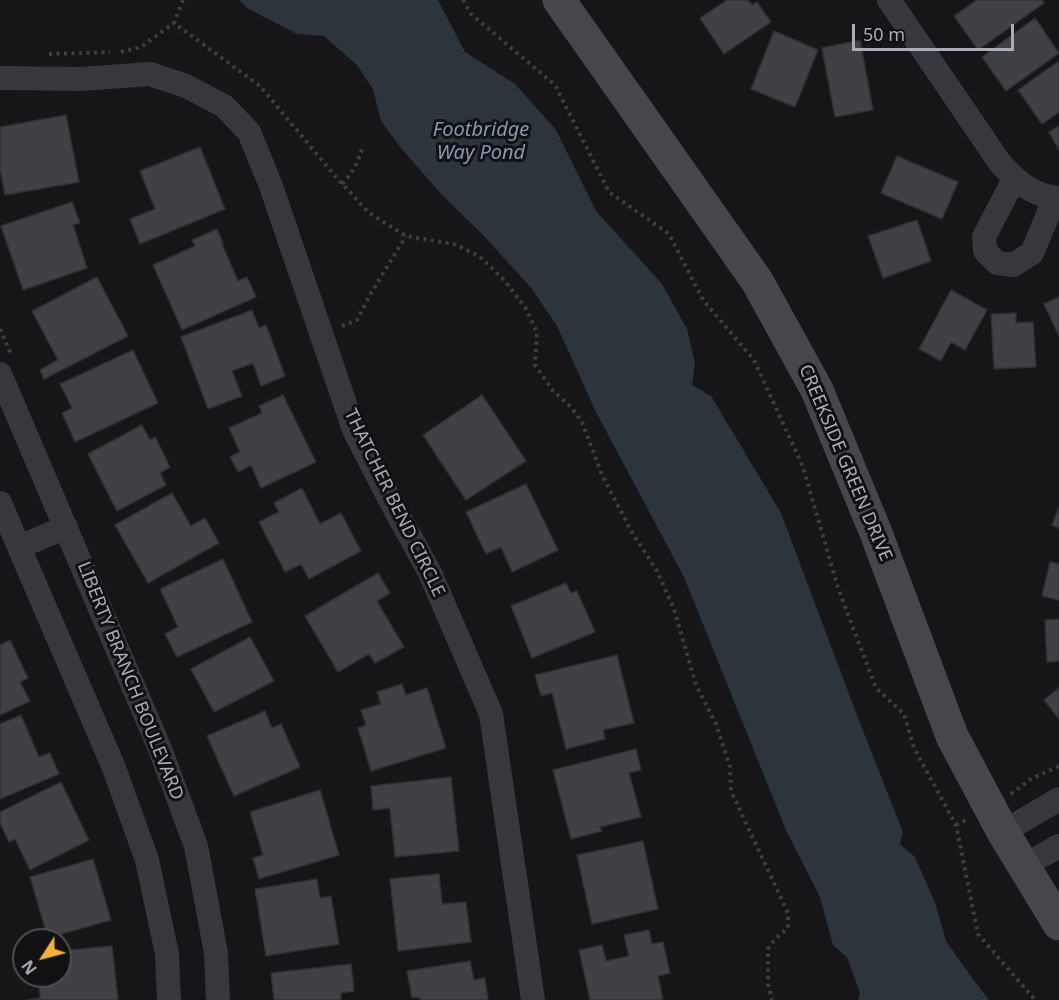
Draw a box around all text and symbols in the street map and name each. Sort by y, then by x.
scale bar [855,12,1017,50]
text: 50 m [863,22,905,46]
water label: Footbridge Way Pond [433,118,529,165]
street label: CREEKSIDE GREEN DRIVE [794,361,896,565]
street label: THATCHER BEND CIRCLE [339,405,449,601]
street label: LIBERTY BRANCH BOULEVARD [72,559,188,803]
north arrow [12,928,72,988]
text: N [16,956,42,979]

